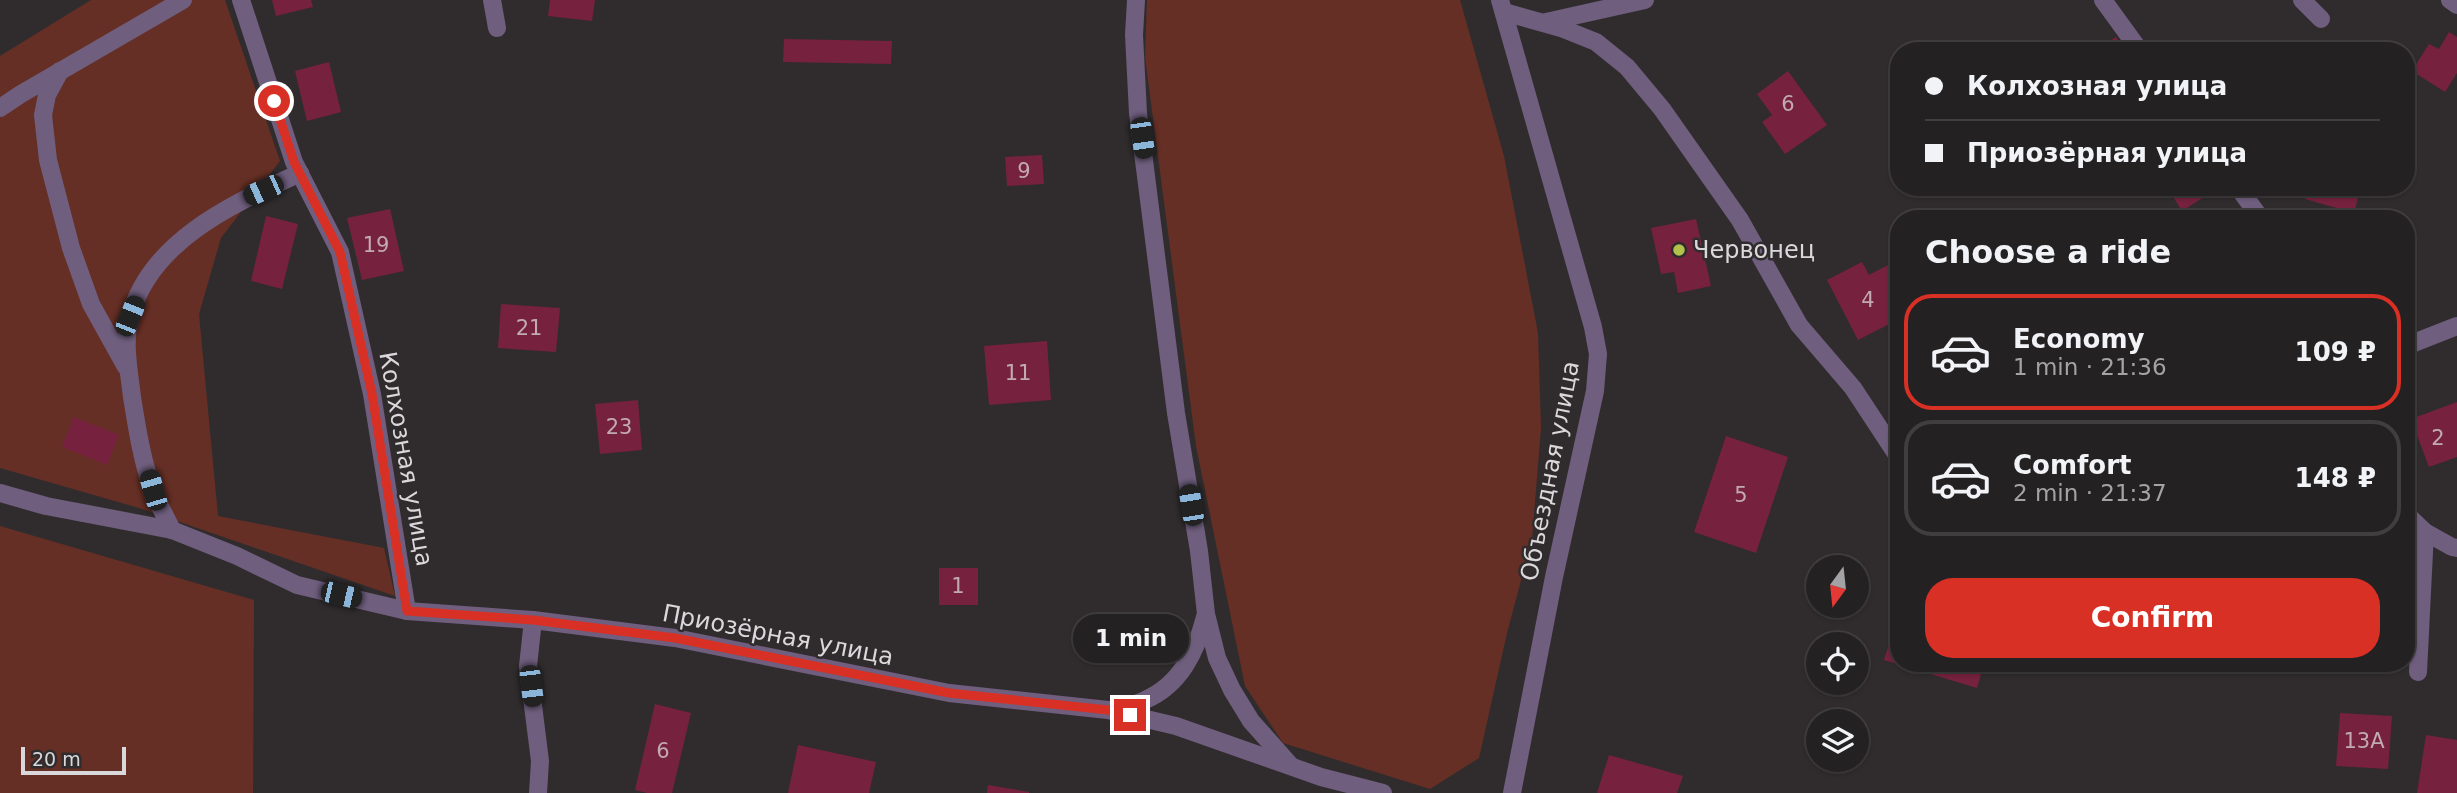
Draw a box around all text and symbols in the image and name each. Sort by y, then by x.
text: Колхозная улица [1967,71,2227,101]
route start [258,85,290,117]
house number: 6 [1781,92,1795,116]
car [1129,116,1156,160]
text: Приозёрная улица [1967,138,2247,168]
house number: 9 [1017,159,1031,183]
car [240,172,287,208]
house number: 19 [363,233,389,257]
text: Choose a ride [1925,233,2171,271]
place label: Червонец [1693,236,1815,264]
marker: Червонец [1671,242,1687,258]
house number: 4 [1861,288,1875,312]
car [113,293,148,339]
house number: 21 [516,316,542,340]
icon: car [1929,321,1992,384]
text: Economy [2013,324,2144,354]
text: 109 ₽ [2295,337,2376,367]
street label: Колхозная улица [373,350,439,568]
text: 1 min · 21:36 [2013,354,2167,380]
street label: Объездная улица [1515,359,1585,583]
house number: 11 [1005,361,1031,385]
house number: 23 [606,415,632,439]
house number: 2 [2431,426,2445,450]
icon: car [1929,447,1992,510]
text: Comfort [2013,450,2131,480]
text: 148 ₽ [2295,463,2376,493]
car [138,467,169,513]
text: 2 min · 21:37 [2013,480,2167,506]
car [1178,483,1205,527]
house number: 5 [1734,483,1748,507]
north arrow [1806,555,1869,618]
map controls [1806,555,1869,772]
house number: 1 [951,574,965,598]
button: Confirm [1925,578,2380,658]
car [319,580,364,610]
street label: Приозёрная улица [660,599,896,671]
callout: 1 min [1072,614,1188,662]
text: 1 min [1095,625,1167,651]
button: locate [1806,632,1869,695]
car [519,664,544,708]
route end [1114,699,1146,731]
button: layers [1806,709,1869,772]
house number: 13А [2343,729,2385,753]
house number: 6 [656,739,670,763]
scale bar [21,744,126,776]
text: 20 m [32,748,81,770]

